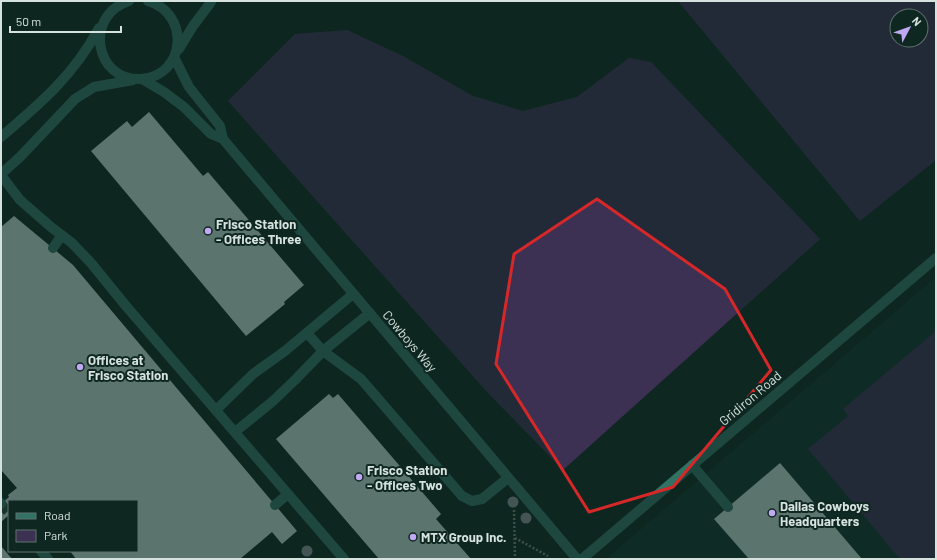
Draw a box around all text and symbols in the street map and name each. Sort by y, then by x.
scale bar [10,8,121,34]
north arrow [889,8,929,48]
text: 50 m [16,14,41,28]
text: N [910,14,924,28]
place label: Frisco Station - Offices Three [216,216,301,247]
marker: Frisco Station - Offices Three [203,226,213,236]
street label: Cowboys Way [380,307,440,375]
place label: Offices at Frisco Station [88,352,168,383]
marker: Offices at Frisco Station [75,362,85,372]
street label: Gridiron Road [716,367,784,429]
place label: Frisco Station - Offices Two [367,462,447,493]
marker: Frisco Station - Offices Two [354,472,364,482]
place label: Dallas Cowboys Headquarters [780,498,869,529]
legend [8,500,138,552]
text: Road [44,508,71,522]
marker: Dallas Cowboys Headquarters [767,508,777,518]
text: Park [44,528,68,542]
place label: MTX Group Inc. [421,529,506,545]
marker: MTX Group Inc. [408,532,418,542]

